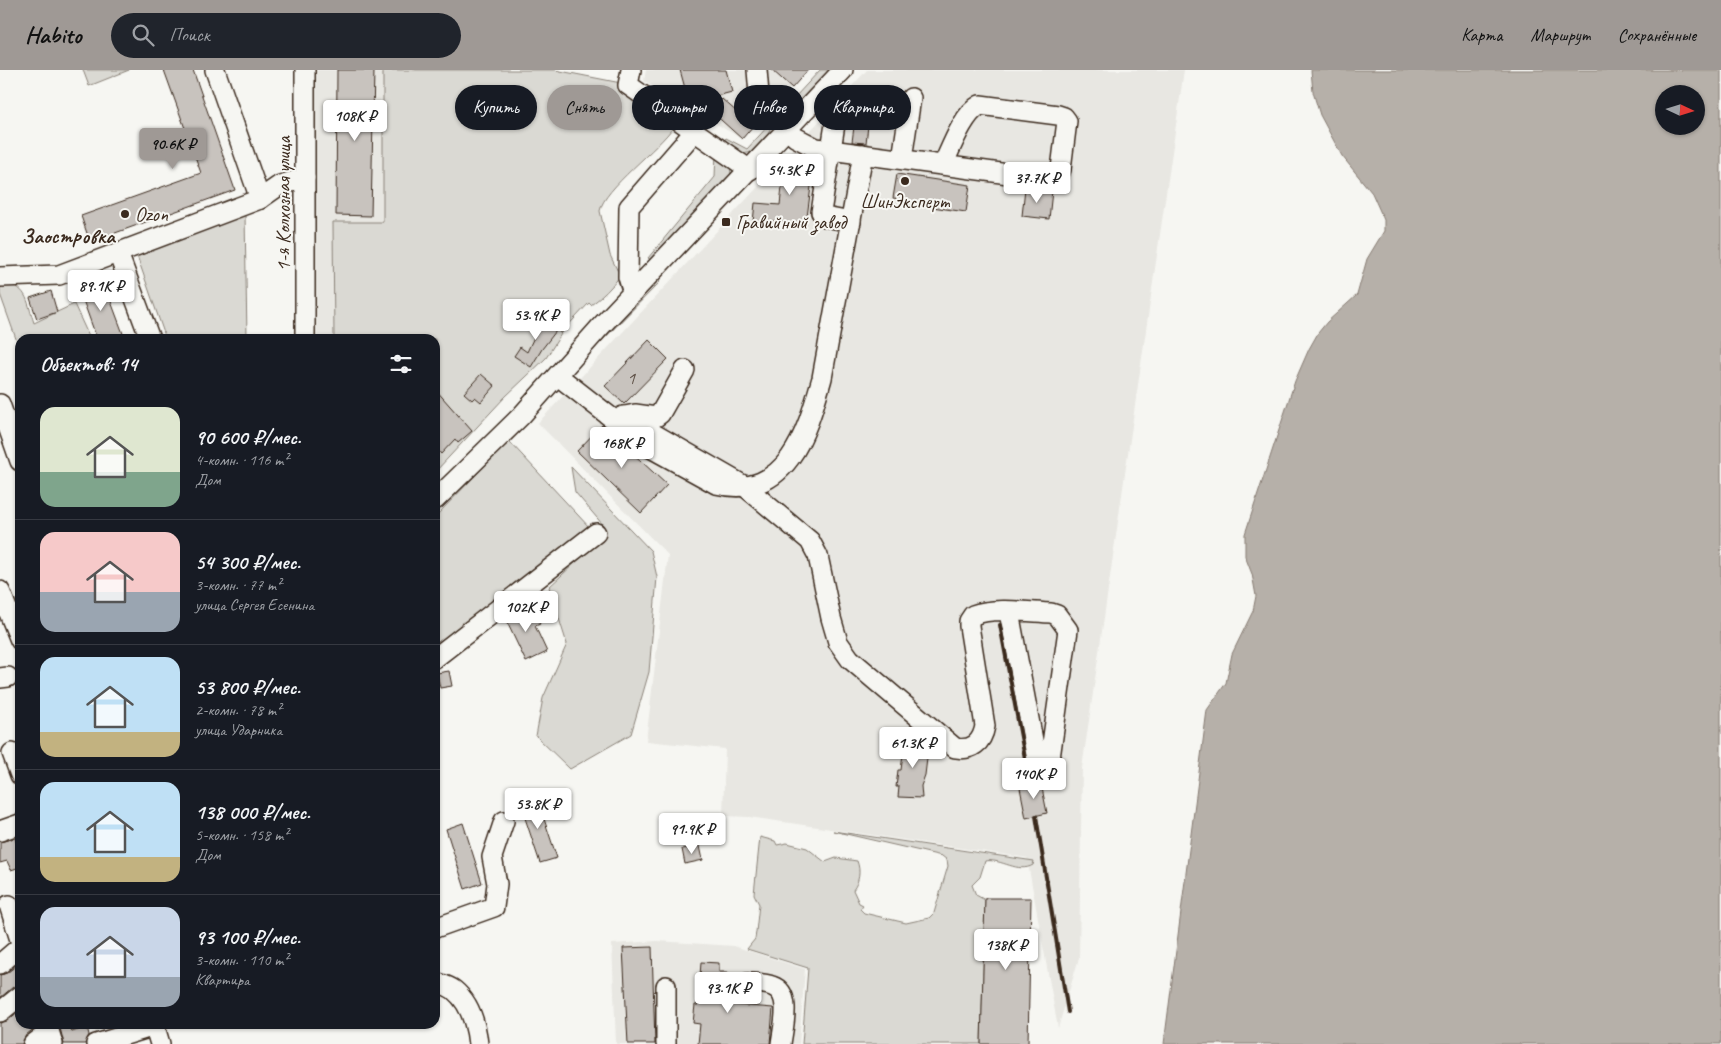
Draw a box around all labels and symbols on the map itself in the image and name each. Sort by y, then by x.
north arrow [1655,85,1705,135]
pin: 108K ₽ [314,100,396,142]
pin: 90.6K ₽ [127,128,219,170]
street label: 1-я Колхозная улица [271,134,296,272]
pin: 54.3K ₽ [744,154,836,196]
pin: 37.7K ₽ [991,162,1083,204]
marker: ШинЭксперт [899,175,911,187]
place label: ШинЭксперт [860,189,950,214]
place label: Ozon [135,202,169,227]
marker: Ozon [119,208,131,220]
place label: Гравийный завод [736,210,848,236]
marker: Гравийный завод [720,216,732,228]
district label: Заостровка [21,223,116,249]
pin: 89.1K ₽ [55,270,147,312]
pin: 53.9K ₽ [490,298,582,341]
house number: 1 [627,367,636,389]
pin: 168K ₽ [581,426,663,469]
pin: 102K ₽ [485,590,567,633]
pin: 61.3K ₽ [867,726,959,769]
pin: 140K ₽ [993,758,1075,800]
pin: 53.8K ₽ [492,788,584,830]
pin: 91.9K ₽ [646,812,738,855]
pin: 138K ₽ [965,928,1047,971]
pin: 93.1K ₽ [682,972,774,1014]

